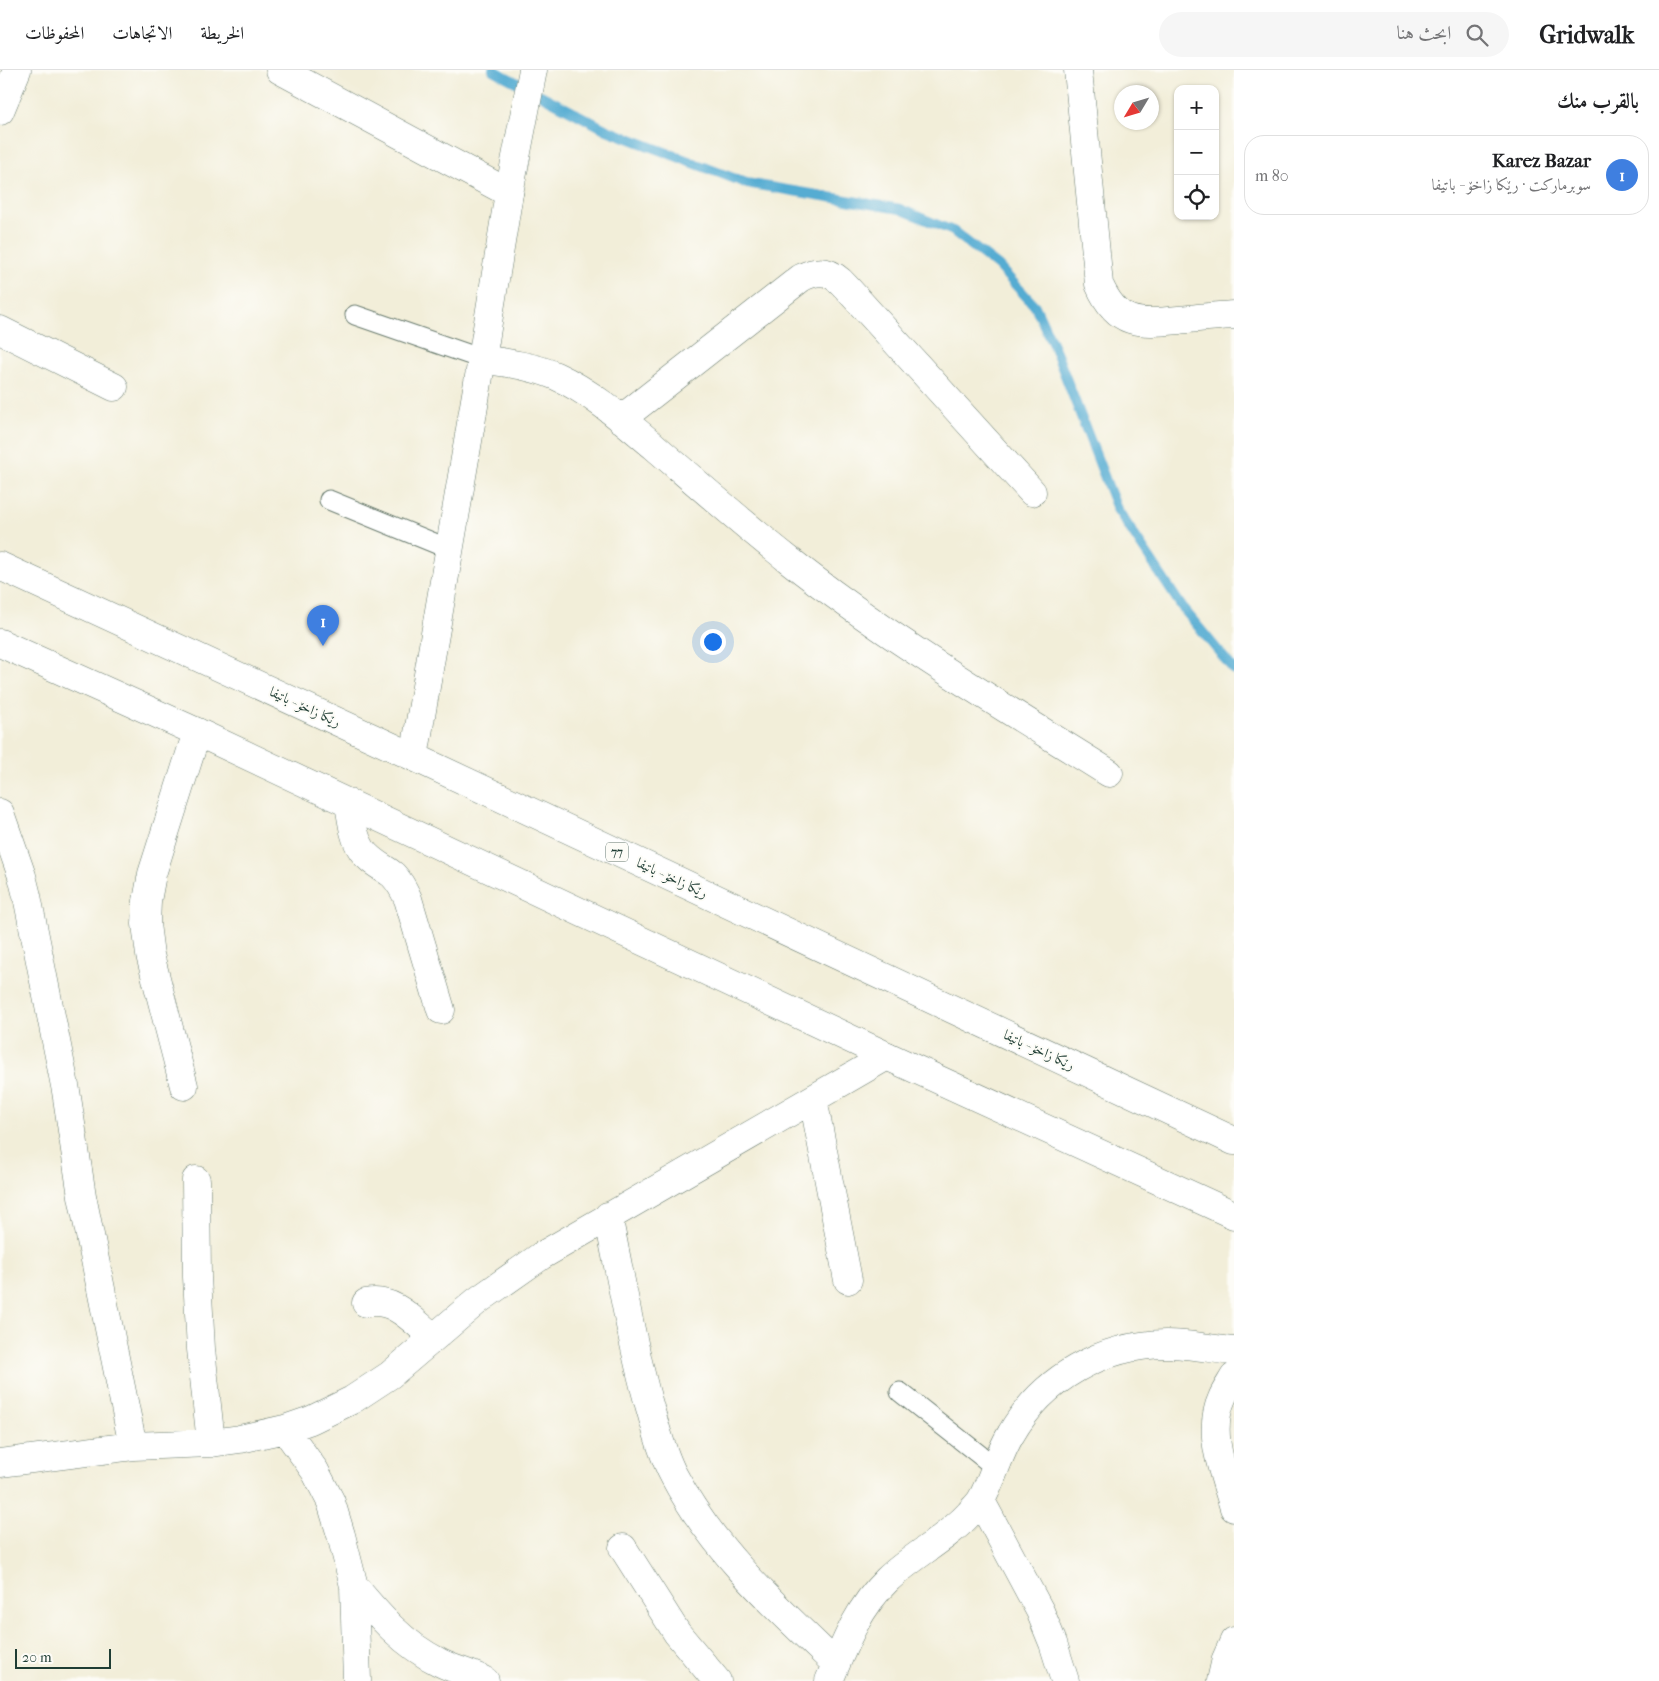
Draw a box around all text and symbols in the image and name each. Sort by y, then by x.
search box [1159,12,1509,57]
icon: search [1463,21,1491,49]
text: Gridwalk [1539,21,1634,49]
text: ابحث هنا [1397,22,1451,44]
text: المحفوظات [25,23,84,44]
text: الاتجاهات [112,23,172,44]
text: الخريطة [200,23,244,44]
north arrow [1114,85,1159,130]
map controls [1174,85,1219,220]
button: + [1174,85,1219,130]
text: بالقرب منك [1557,89,1639,113]
button: − [1174,130,1219,175]
text: Karez Bazar [1492,150,1591,172]
text: 80 m [1255,166,1289,185]
text: 1 [1619,166,1625,185]
button: locate [1174,175,1219,220]
text: سوبرماركت · رێکا زاخۆ - باتیفا [1431,175,1591,194]
pin: 1 [307,605,339,646]
your location [700,629,726,655]
street label: رێکا زاخۆ - باتیفا [267,683,343,731]
road number: 77 [606,842,628,862]
street label: رێکا زاخۆ - باتیفا [634,854,710,902]
street label: رێکا زاخۆ - باتیفا [1001,1026,1077,1074]
scale bar [15,1646,111,1669]
text: 20 m [22,1649,52,1666]

